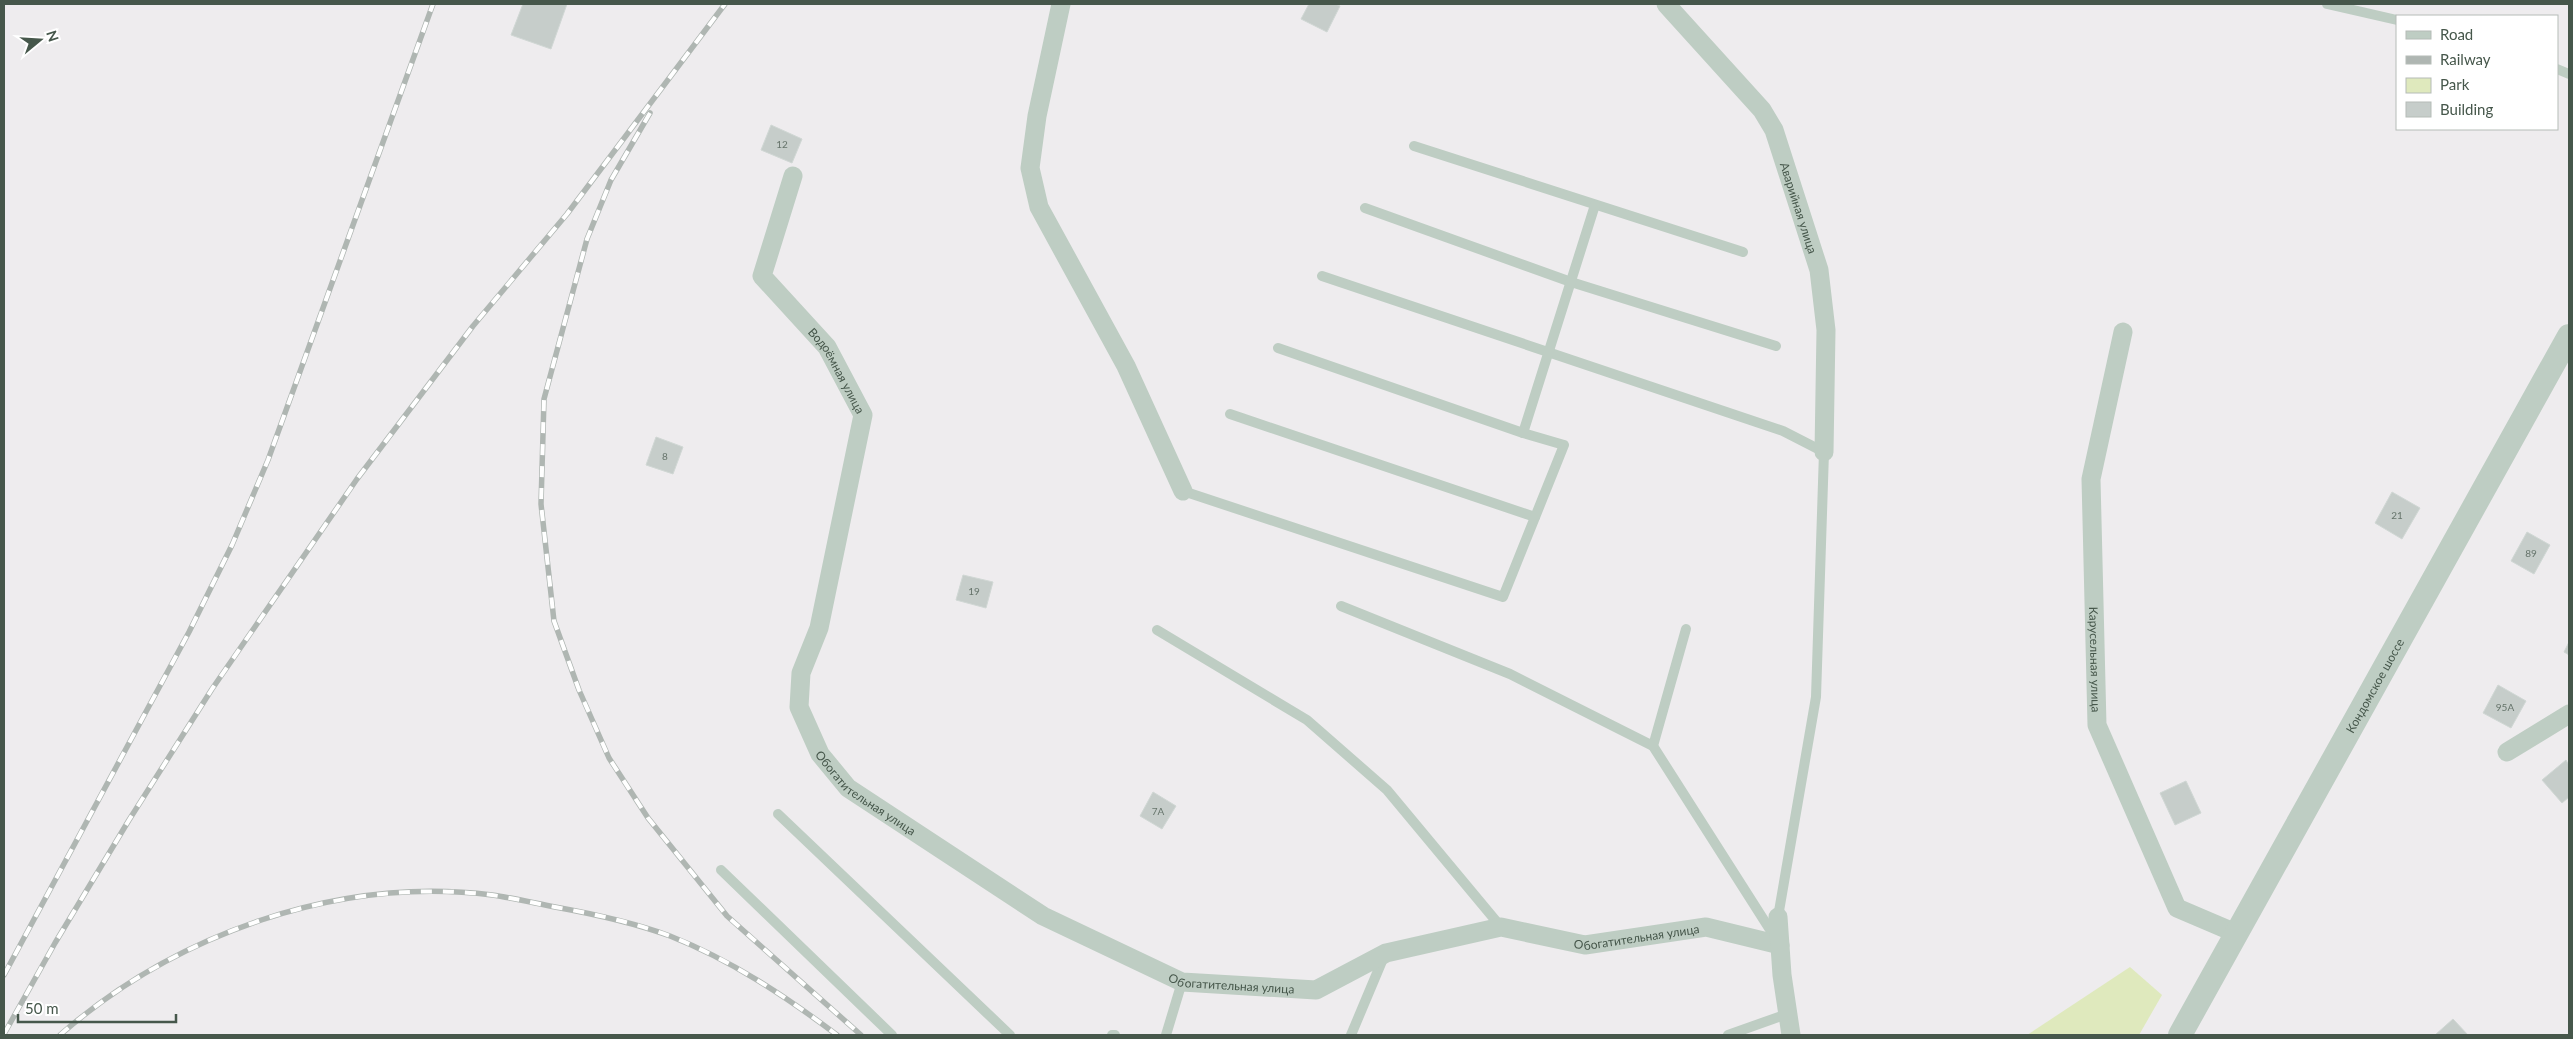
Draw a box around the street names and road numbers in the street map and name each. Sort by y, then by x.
street label: Аварийная улица [1777,160,1821,255]
street label: Водоёмная улица [805,324,868,416]
street label: Карусельная улица [2087,606,2104,713]
street label: Кондомское шоссе [2342,636,2407,735]
street label: Обогатительная улица [812,747,919,838]
street label: Обогатительная улица [1573,921,1700,953]
street label: Обогатительная улица [1166,969,1295,996]

